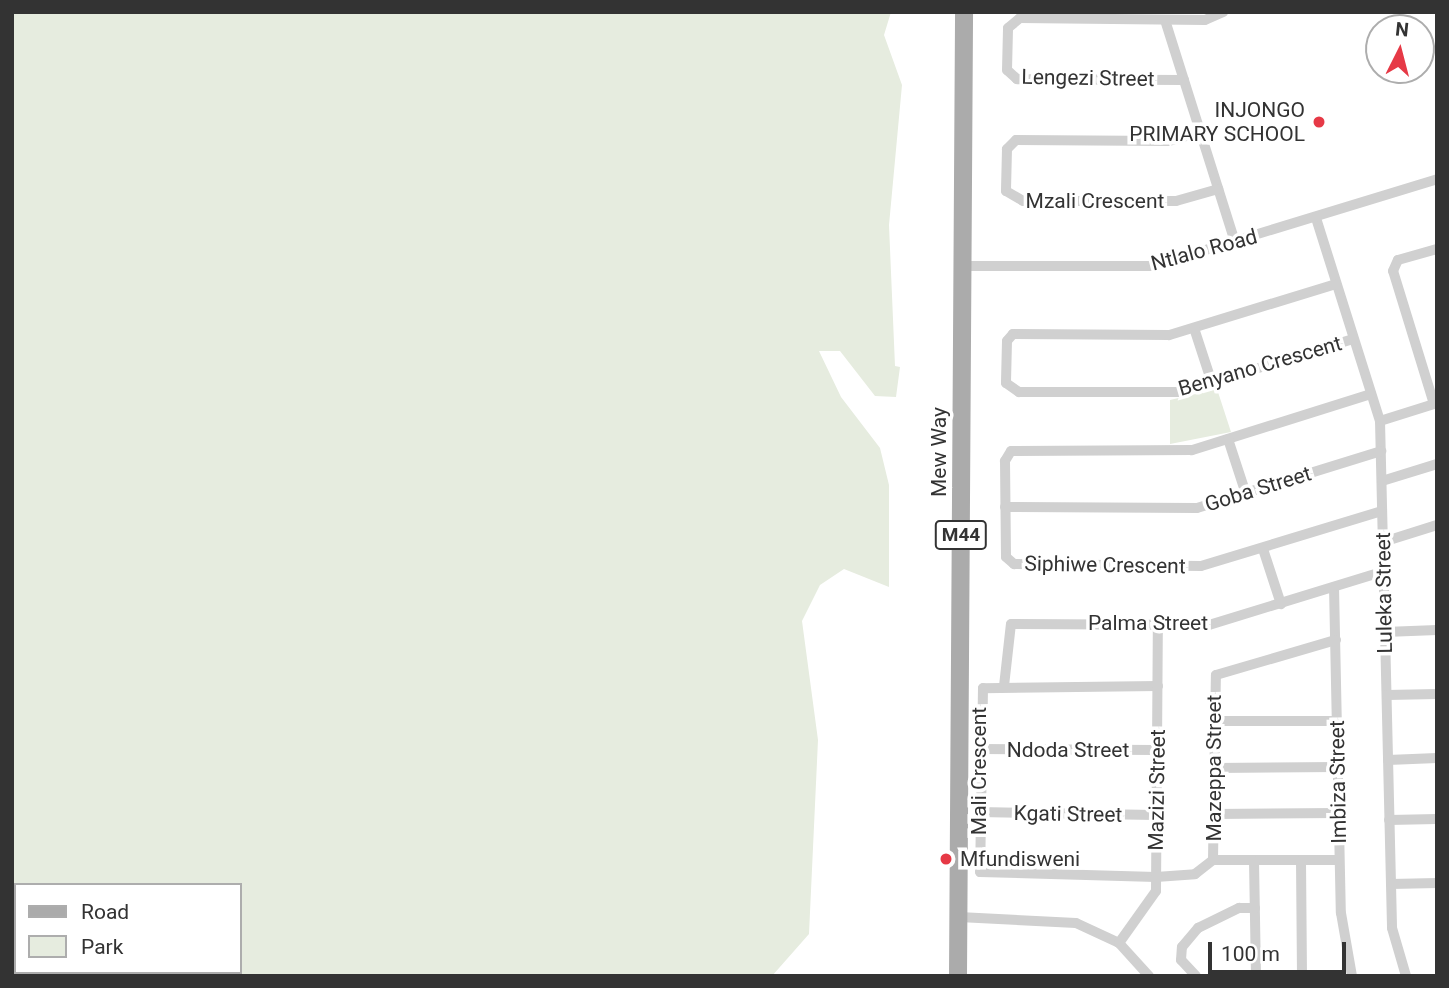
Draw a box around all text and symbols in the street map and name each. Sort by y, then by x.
north arrow [1365,14,1435,84]
text: N [1394,17,1410,42]
street label: Lengezi Street [1021,64,1155,92]
place label: INJONGO PRIMARY SCHOOL [1129,97,1305,147]
marker: INJONGO PRIMARY SCHOOL [1311,114,1327,130]
street label: Mzali Crescent [1026,188,1164,214]
street label: Ntlalo Road [1148,224,1260,276]
street label: Benyano Crescent [1175,331,1345,401]
street label: Mew Way [926,407,952,497]
street label: Goba Street [1202,461,1314,517]
road number: M44 [935,520,987,550]
street label: Luleka Street [1370,532,1398,654]
street label: Siphiwe Crescent [1024,551,1186,579]
street label: Palma Street [1088,610,1208,636]
street label: Mazeppa Street [1201,695,1227,841]
street label: Mali Crescent [966,707,992,835]
street label: Imbiza Street [1324,720,1352,844]
street label: Mazizi Street [1143,729,1171,851]
street label: Ndoda Street [1007,737,1129,763]
street label: Kgati Street [1013,800,1123,828]
place label: Mfundisweni [960,846,1080,872]
marker: Mfundisweni [938,851,954,867]
legend [14,883,242,974]
text: Road [81,900,129,924]
scale bar [1211,928,1349,972]
text: Park [81,935,123,959]
text: 100 m [1221,942,1280,966]

